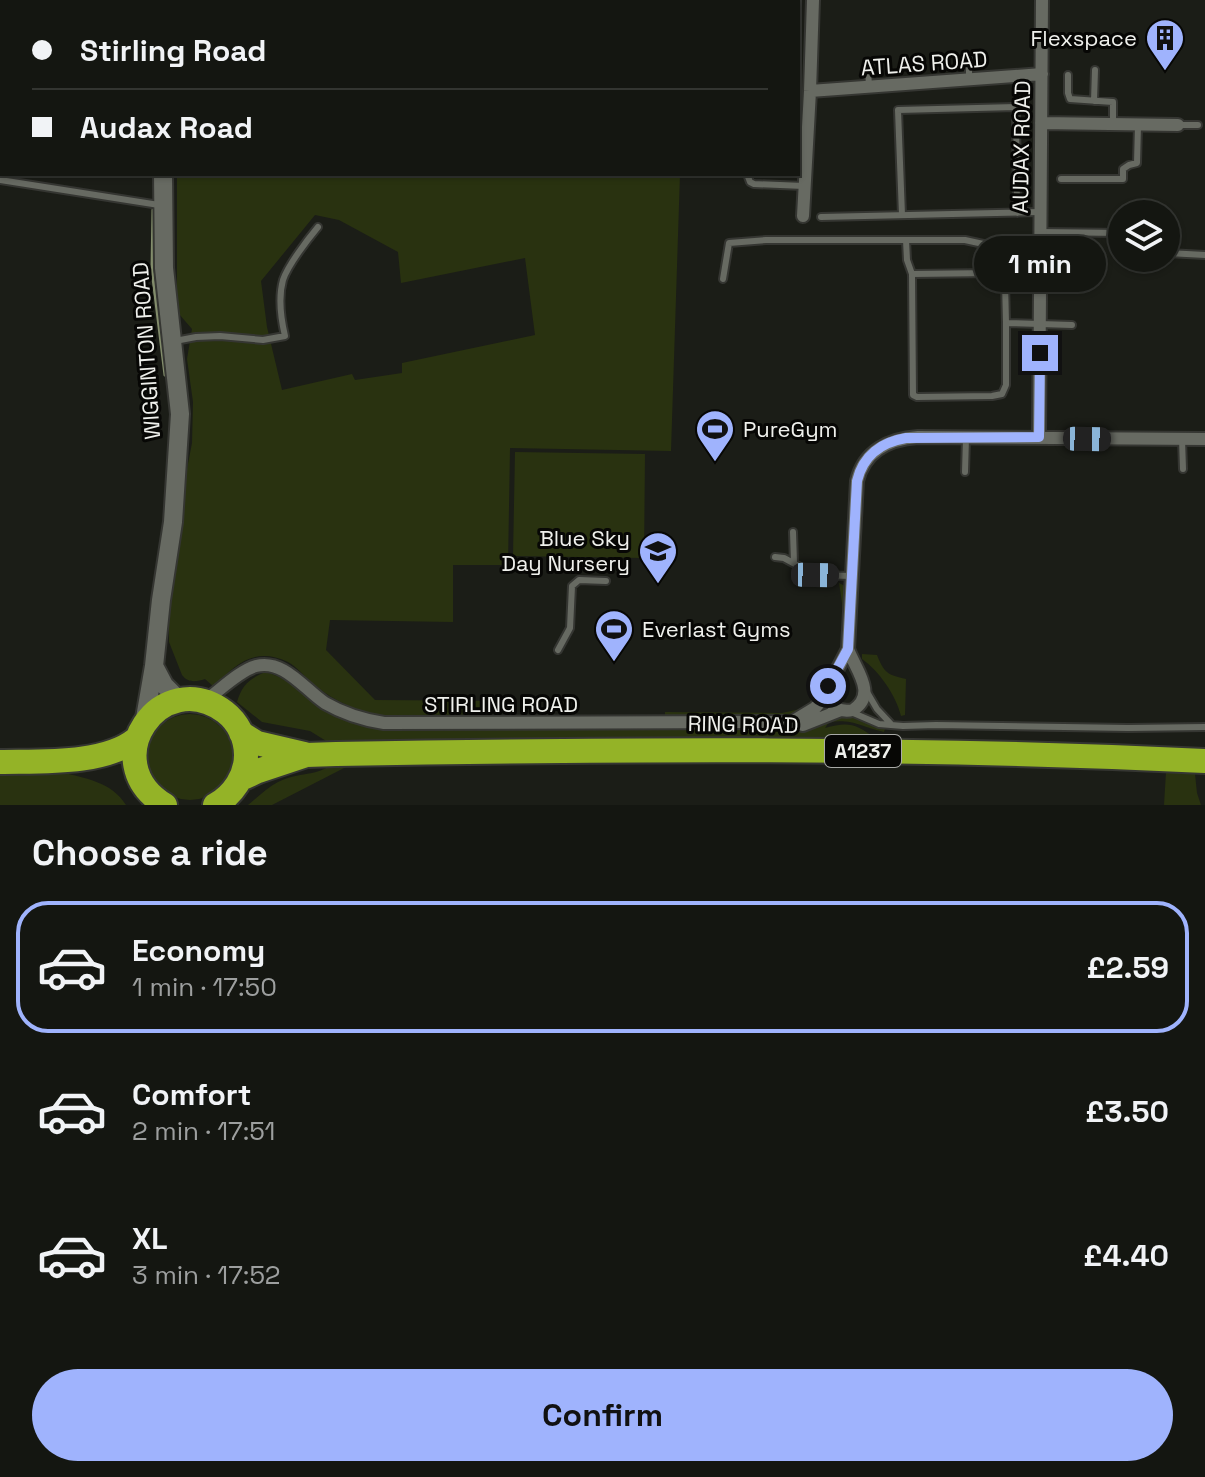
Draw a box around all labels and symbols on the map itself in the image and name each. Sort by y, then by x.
building icon: Flexspace [1144,17,1186,72]
place label: Flexspace [1030,24,1137,52]
street label: ATLAS ROAD [860,45,988,81]
street label: AUDAX ROAD [1006,80,1036,214]
callout: 1 min [974,237,1106,293]
street label: WIGGINTON ROAD [126,261,166,441]
route end [1022,335,1058,371]
sports icon: PureGym [694,408,736,463]
place label: PureGym [743,415,838,443]
car [1063,427,1111,451]
place label: Blue Sky Day Nursery [501,524,630,577]
school or university icon: Blue Sky Day Nursery [637,530,679,585]
car [791,563,839,587]
sports icon: Everlast Gyms [593,608,635,663]
place label: Everlast Gyms [642,615,791,643]
route start [810,668,846,704]
street label: STIRLING ROAD [424,690,578,718]
street label: RING ROAD [687,709,799,739]
road number: A1237 [825,735,901,767]

